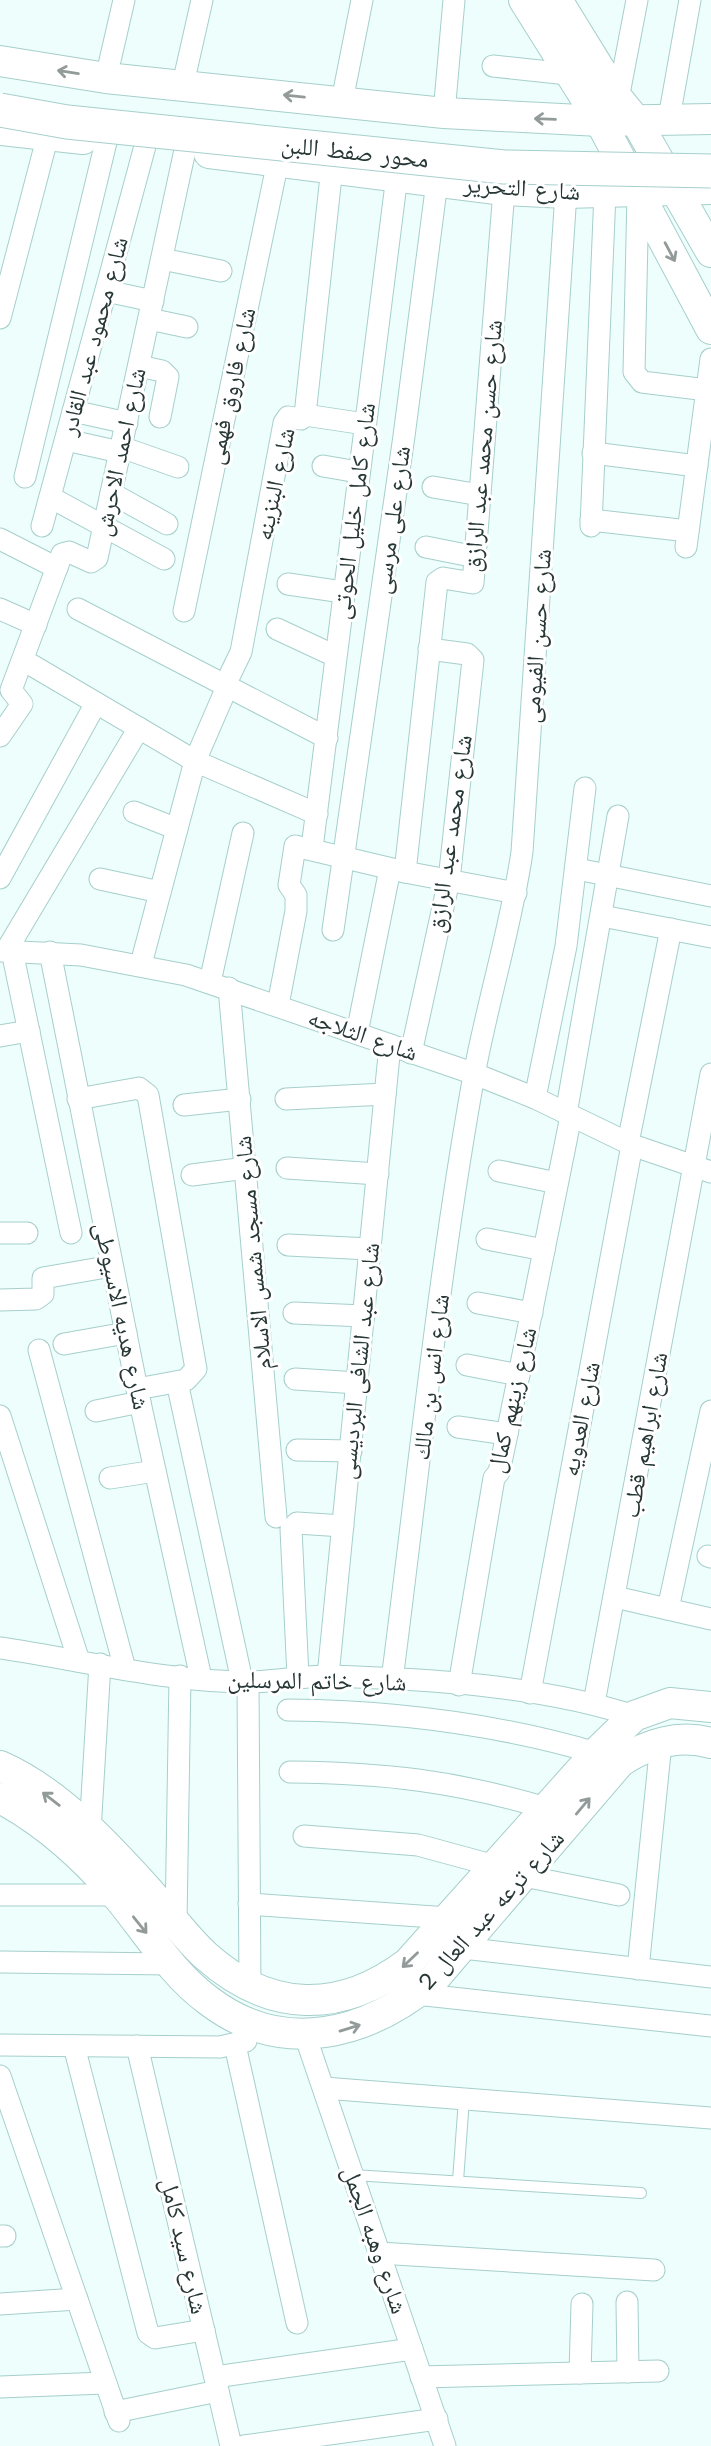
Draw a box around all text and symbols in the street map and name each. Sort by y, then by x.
one-way arrow [57,65,80,78]
one-way arrow [283,89,306,102]
one-way arrow [534,112,557,125]
street label: محور صفط اللبن [280,130,430,174]
street label: شارع التحرير [462,170,581,207]
street label: شارع محمود عبد القادر [54,234,135,439]
one-way arrow [663,242,677,262]
street label: شارع فاروق فهمى [201,305,262,467]
street label: شارع حسن محمد عبد الرازق [458,319,509,573]
street label: شارع احمد الاحرش [88,365,153,539]
street label: شارع كامل خليل الحوتى [327,401,382,621]
street label: شارع البنزينه [249,425,302,543]
street label: شارع على مرسى [368,444,417,596]
street label: شارع حسن الفيومى [517,548,558,724]
street label: شارع محمد عبد الرازق [422,733,479,935]
street label: شارع الثلاجه [304,1003,421,1068]
street label: شارع مسجد شمس الاسلام [229,1135,279,1371]
street label: شارع هديه الاسيوطى [87,1220,156,1412]
street label: شارع عبد الشافى البرديسى [333,1241,386,1481]
street label: شارع انس بن مالك [407,1292,456,1462]
street label: شارع زينهم كمال [482,1324,544,1476]
street label: شارع ابراهيم قطب [617,1350,675,1521]
street label: شارع العدويه [556,1359,607,1479]
street label: شارع خاتم المرسلين [227,1665,407,1699]
one-way arrow [43,1791,61,1806]
one-way arrow [575,1797,591,1815]
street label: شارع ترعه عبد العال 2 [412,1825,571,1996]
one-way arrow [132,1916,148,1934]
one-way arrow [401,1951,418,1968]
one-way arrow [339,2020,361,2033]
street label: شارع وهبه الجمل [336,2163,413,2318]
street label: شارع سيد كامل [154,2175,213,2317]

